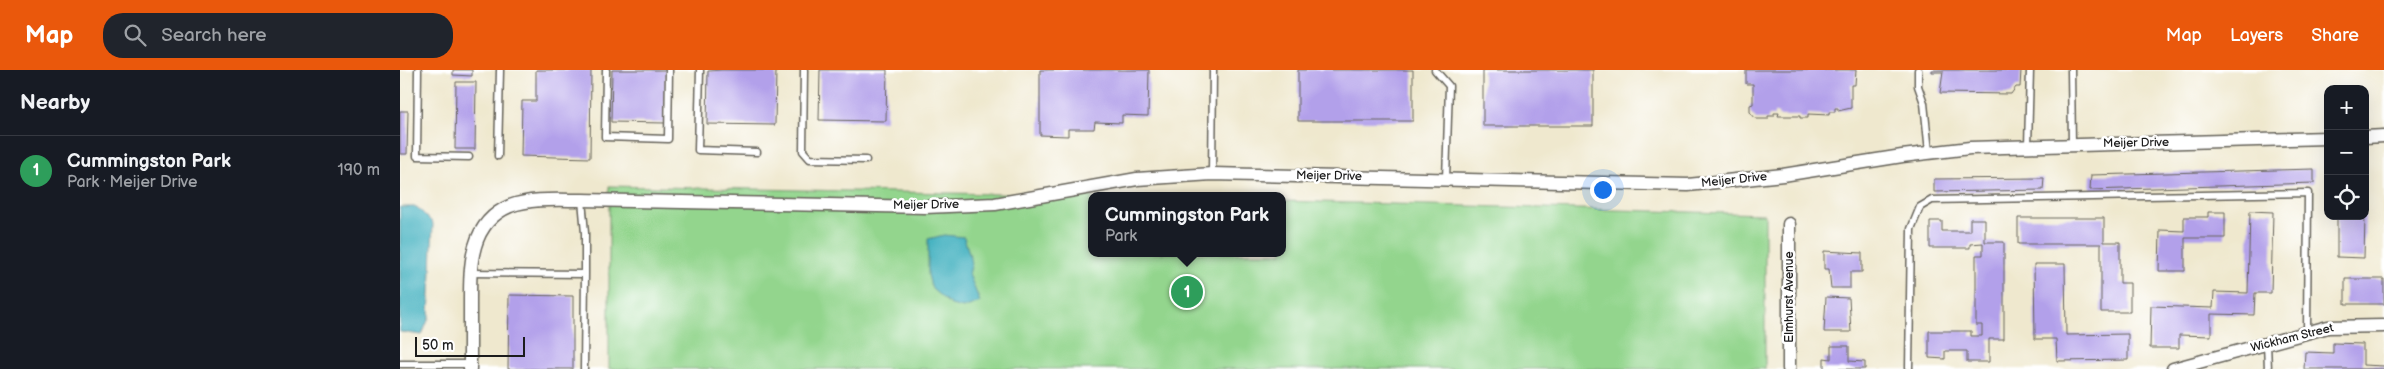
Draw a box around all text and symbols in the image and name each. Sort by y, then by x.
search box [103,13,453,58]
text: Map [25,21,73,50]
icon: search [121,21,149,49]
text: Search here [161,24,267,47]
text: Map [2166,25,2202,46]
text: Layers [2230,25,2283,46]
text: Share [2311,25,2359,46]
map controls [2324,85,2369,220]
button: + [2324,85,2369,130]
text: Nearby [20,90,90,115]
button: − [2324,130,2369,175]
street label: Meijer Drive [2103,135,2169,151]
text: Cummingston Park [67,150,231,173]
text: 1 [33,161,39,180]
text: 190 m [338,161,380,180]
street label: Meijer Drive [1296,168,1362,184]
street label: Meijer Drive [1700,169,1768,191]
text: Park · Meijer Drive [67,173,198,192]
button: locate [2324,175,2369,220]
your location [1590,177,1616,203]
popup [1088,192,1286,257]
street label: Meijer Drive [893,197,959,213]
text: Cummingston Park [1105,204,1269,227]
text: Park [1105,227,1137,246]
street label: Elmhurst Avenue [1782,251,1797,343]
pin: 1 [1171,273,1203,311]
street label: Wickham Street [2249,320,2335,356]
scale bar [415,334,525,357]
text: 50 m [422,337,454,354]

